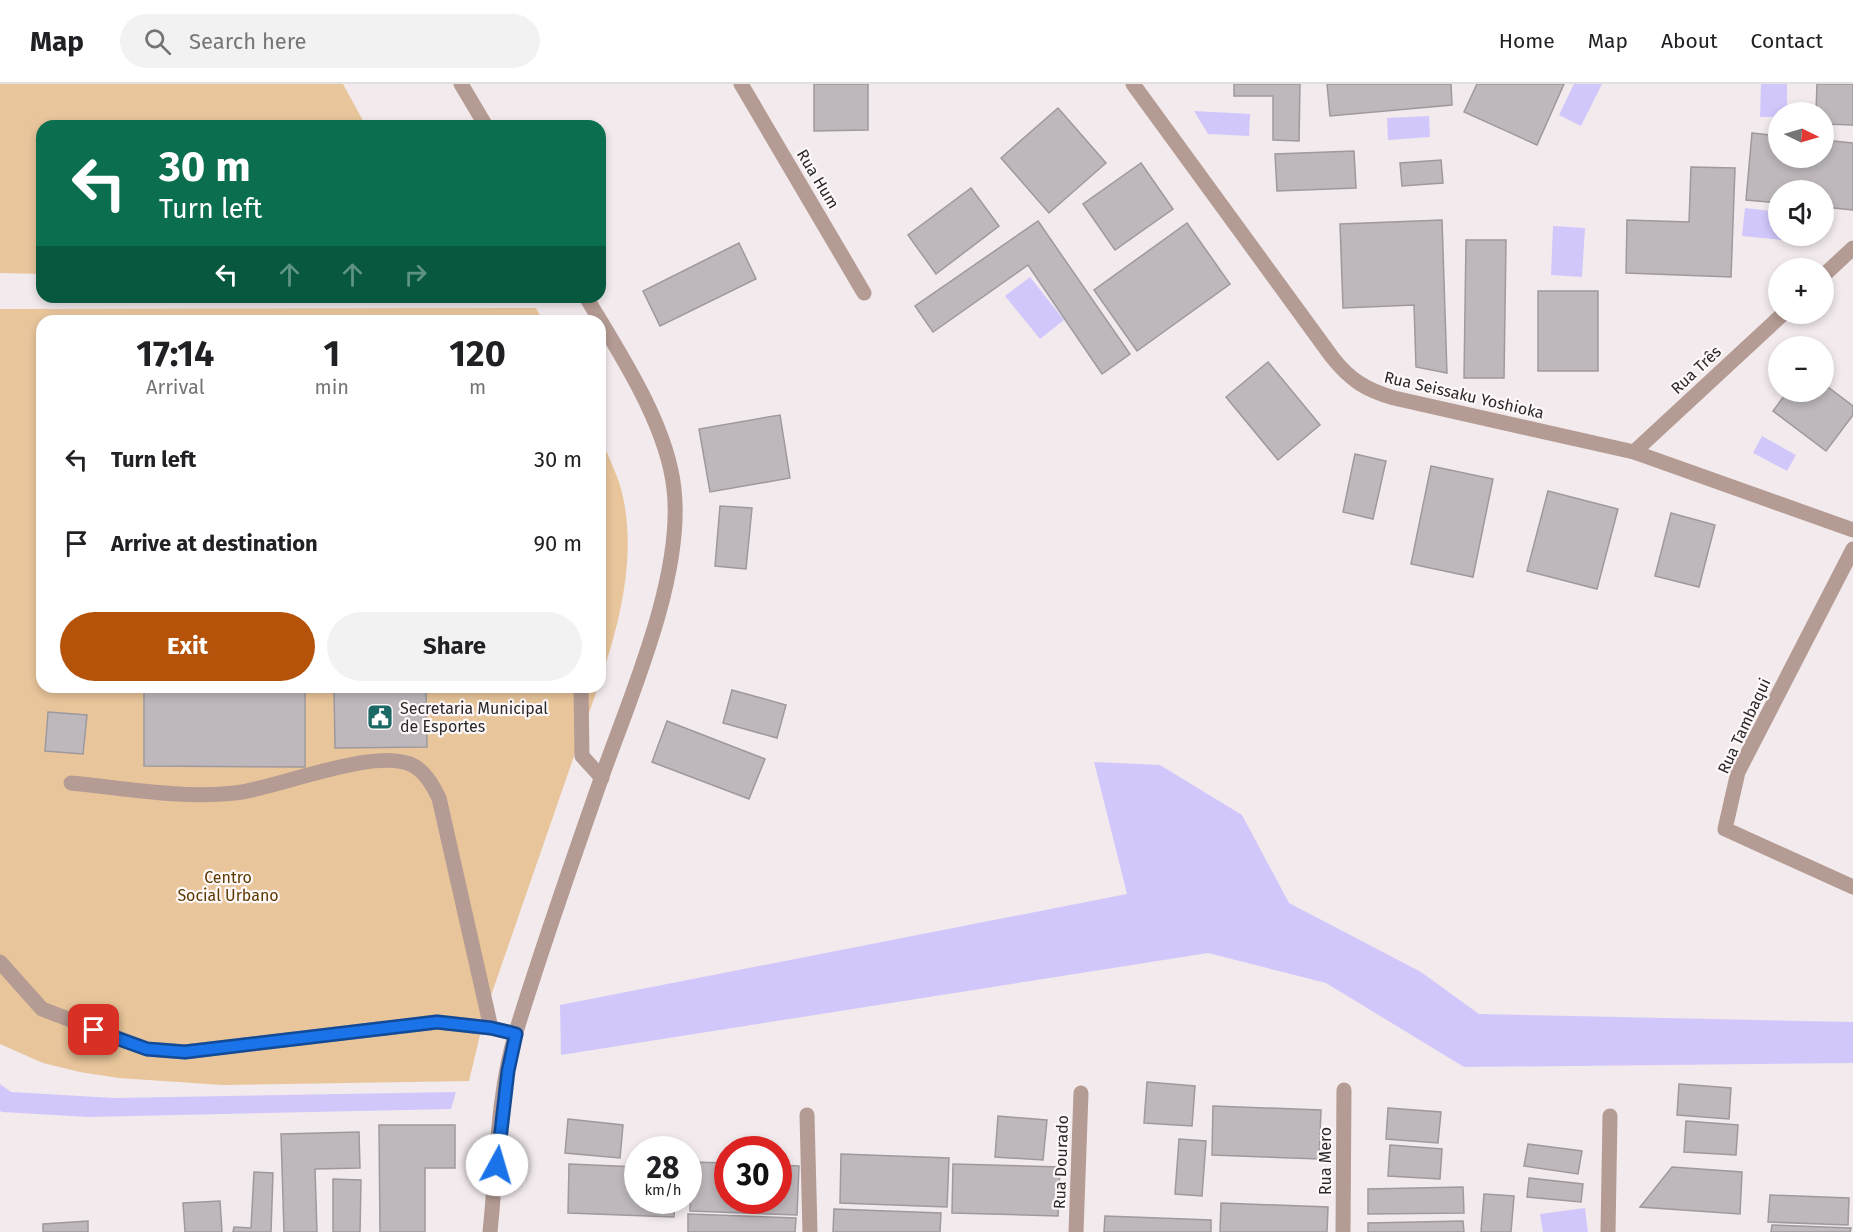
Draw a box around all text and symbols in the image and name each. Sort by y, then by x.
search box [120,14,540,68]
text: Map [30,25,84,58]
icon: search [141,25,174,58]
text: Search here [189,28,307,55]
text: Home [1499,28,1555,54]
text: Map [1588,28,1628,54]
text: About [1661,28,1718,54]
text: Contact [1751,28,1823,54]
north arrow [1768,102,1834,168]
map controls [1768,102,1834,402]
text: 30 m [159,142,251,192]
icon: left [60,144,138,222]
street label: Rua Hum [793,146,843,212]
button: sound [1768,180,1834,246]
text: Turn left [159,193,262,225]
icon: left [210,258,243,291]
icon: ahead [273,258,306,291]
icon: ahead [336,258,369,291]
icon: right [399,258,432,291]
button: + [1768,258,1834,324]
text: 17:14 [136,332,214,376]
text: 1 [323,332,340,376]
text: 120 [449,332,506,376]
button: − [1768,336,1834,402]
street label: Rua Três [1667,342,1725,398]
street label: Rua Seissaku Yoshioka [1382,367,1546,423]
text: Arrival [146,375,205,399]
text: min [315,375,349,399]
text: m [469,375,486,399]
icon: left [60,443,93,476]
text: Turn left [111,446,196,473]
text: 30 m [534,446,582,473]
icon: arrive [60,527,93,560]
text: Arrive at destination [111,530,318,557]
text: 90 m [533,530,582,557]
button: Exit [60,612,315,681]
button: Share [327,612,582,681]
street label: Rua Tambaqui [1714,675,1774,777]
place label: Secretaria Municipal de Esportes [400,699,548,736]
public building icon: Secretaria Municipal de Esportes [365,702,395,732]
park label: Centro Social Urbano [177,868,279,905]
pin [68,1004,119,1055]
icon: arrive [77,1013,110,1046]
street label: Rua Dourado [1050,1115,1072,1209]
street label: Rua Mero [1316,1127,1335,1195]
position arrow [465,1133,529,1197]
speed limit sign: 30 [714,1136,792,1214]
text: 28 [647,1150,679,1186]
text: km/h [644,1181,682,1199]

